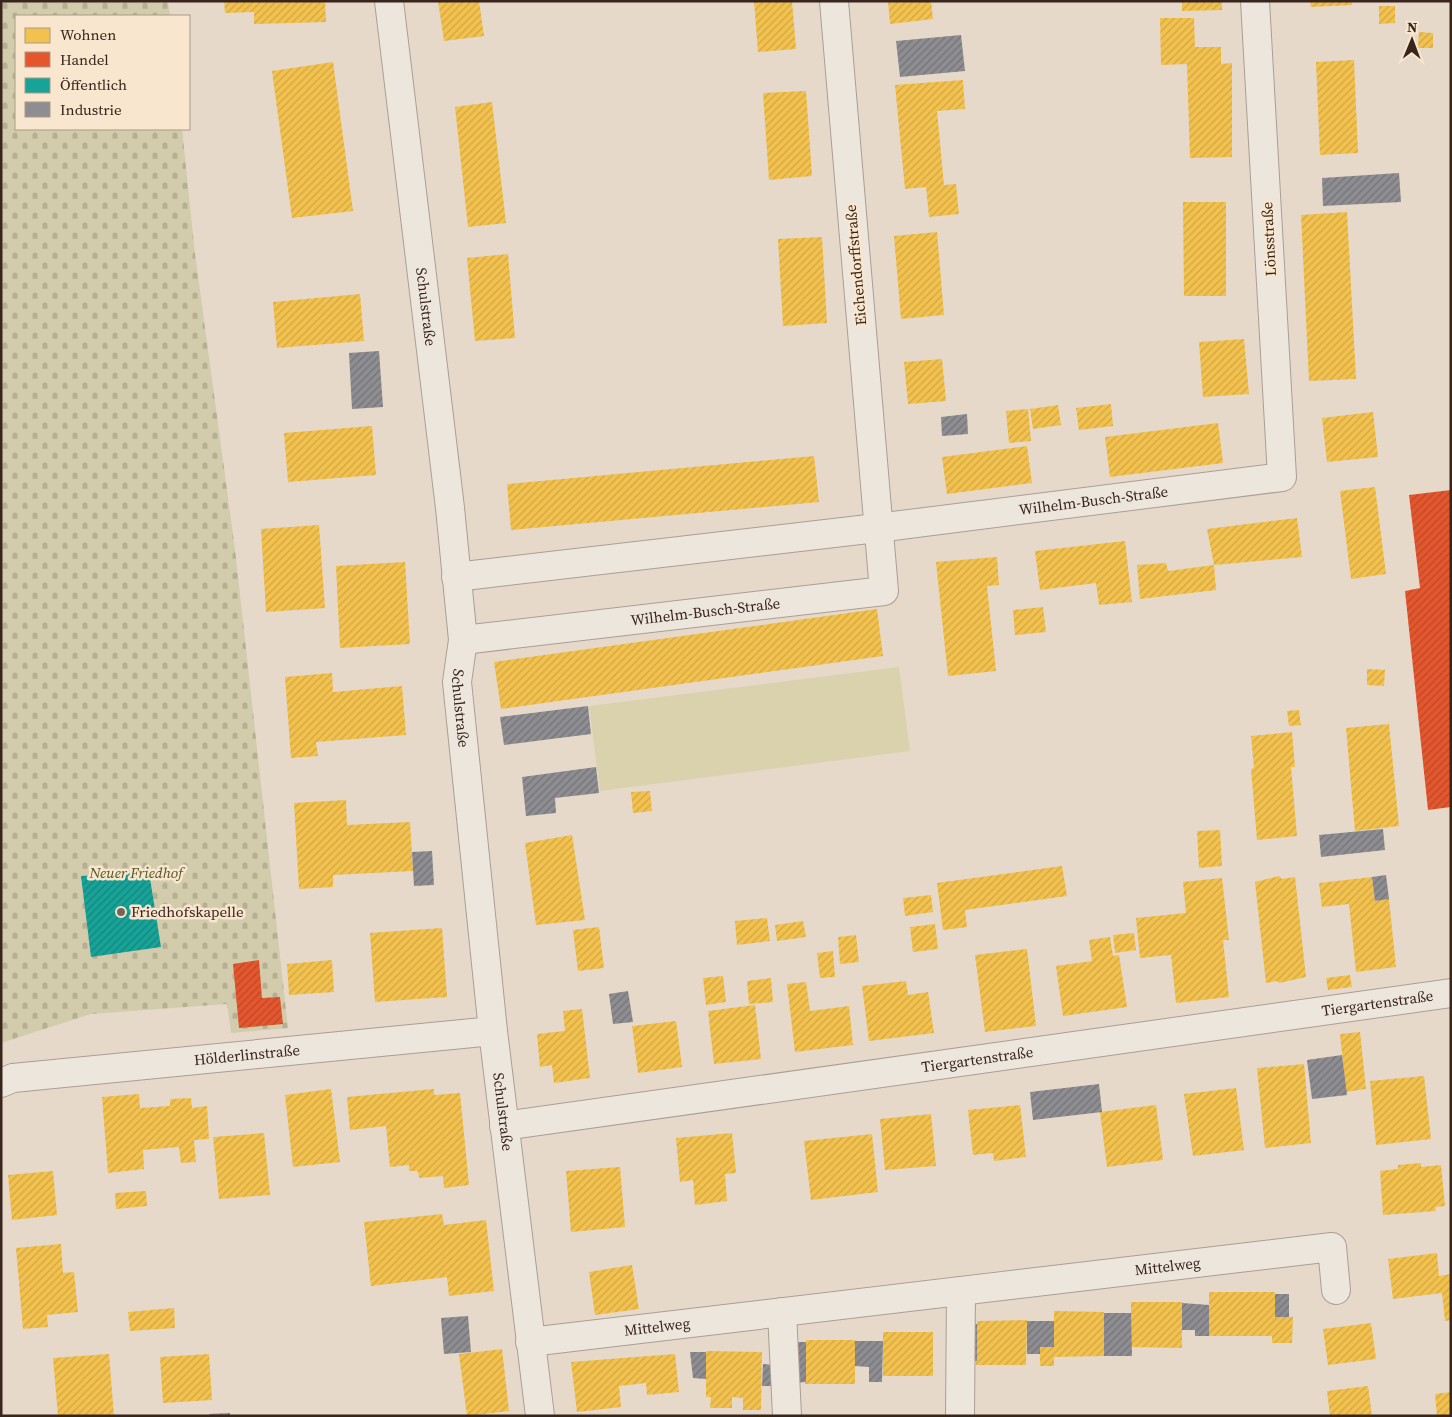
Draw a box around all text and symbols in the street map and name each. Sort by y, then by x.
legend [15,15,190,130]
north arrow [1387,15,1437,65]
text: N [1407,17,1418,37]
text: Wohnen [60,24,116,45]
text: Handel [60,49,109,70]
text: Öffentlich [60,74,127,95]
text: Industrie [60,99,122,120]
street label: Lönsstraße [1256,201,1281,277]
street label: Eichendorffstraße [840,203,871,326]
street label: Schulstraße [411,266,441,347]
street label: Wilhelm-Busch-Straße [1017,480,1170,520]
street label: Wilhelm-Busch-Straße [629,592,782,630]
street label: Schulstraße [447,668,475,749]
park label: Neuer Friedhof [88,862,185,883]
place label: Friedhofskapelle [131,901,244,922]
marker: Friedhofskapelle [115,906,127,918]
street label: Tiergartenstraße [1320,985,1435,1021]
street label: Hölderlinstraße [193,1039,301,1070]
street label: Tiergartenstraße [920,1041,1035,1077]
street label: Schulstraße [488,1071,519,1152]
street label: Mittelweg [1133,1252,1202,1280]
street label: Mittelweg [623,1312,691,1341]

